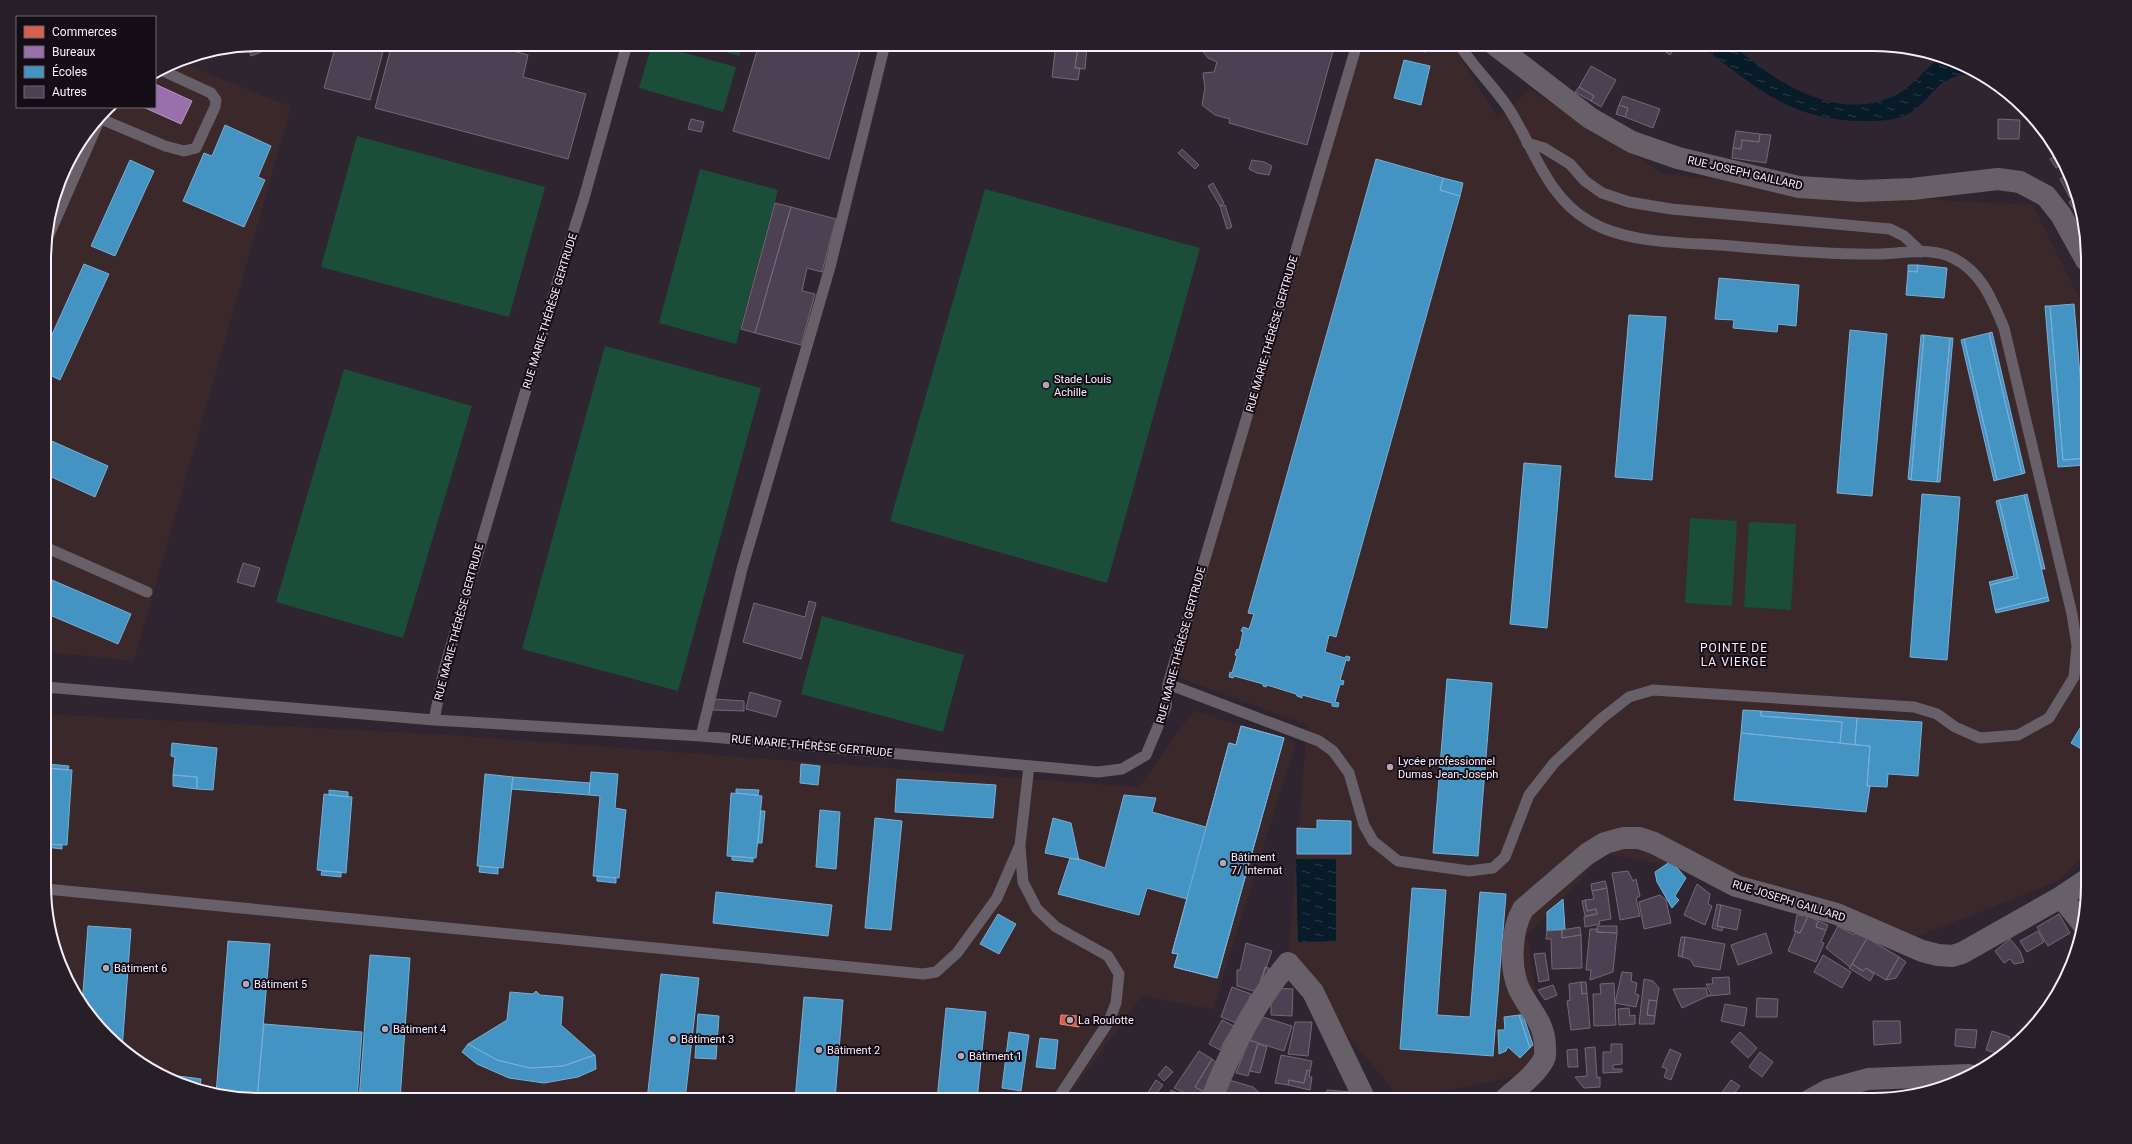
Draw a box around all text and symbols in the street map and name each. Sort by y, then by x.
legend [16,16,156,108]
text: Commerces [52,25,117,39]
text: Bureaux [52,45,96,59]
text: Écoles [52,64,87,79]
text: Autres [52,85,87,99]
street label: RUE JOSEPH GAILLARD [1686,153,1804,193]
street label: RUE MARIE-THÉRÈSE GERTRUDE [520,232,580,390]
street label: RUE MARIE-THÉRÈSE GERTRUDE [1243,254,1301,414]
place label: Stade Louis Achille [1054,373,1112,399]
marker: Stade Louis Achille [1041,380,1051,390]
street label: RUE MARIE-THÉRÈSE GERTRUDE [432,542,486,702]
street label: RUE MARIE-THÉRÈSE GERTRUDE [1154,565,1208,725]
district label: POINTE DE LA VIERGE [1700,641,1768,669]
street label: RUE MARIE-THÉRÈSE GERTRUDE [731,732,893,760]
place label: Lycée professionnel Dumas Jean-Joseph [1398,755,1498,781]
marker: Lycée professionnel Dumas Jean-Joseph [1385,762,1395,772]
place label: Bâtiment 7/ Internat [1231,851,1283,877]
marker: Bâtiment 7/ Internat [1218,858,1228,868]
street label: RUE JOSEPH GAILLARD [1731,878,1847,924]
place label: Bâtiment 6 [114,962,167,975]
marker: Bâtiment 6 [101,963,111,973]
place label: Bâtiment 5 [254,978,307,991]
marker: Bâtiment 5 [241,979,251,989]
place label: La Roulotte [1078,1014,1134,1027]
marker: La Roulotte [1065,1015,1075,1025]
place label: Bâtiment 4 [393,1023,446,1036]
marker: Bâtiment 4 [380,1024,390,1034]
place label: Bâtiment 3 [681,1033,734,1046]
marker: Bâtiment 3 [668,1034,678,1044]
place label: Bâtiment 2 [827,1044,880,1057]
marker: Bâtiment 2 [814,1045,824,1055]
place label: Bâtiment 1 [969,1050,1022,1063]
marker: Bâtiment 1 [956,1051,966,1061]

